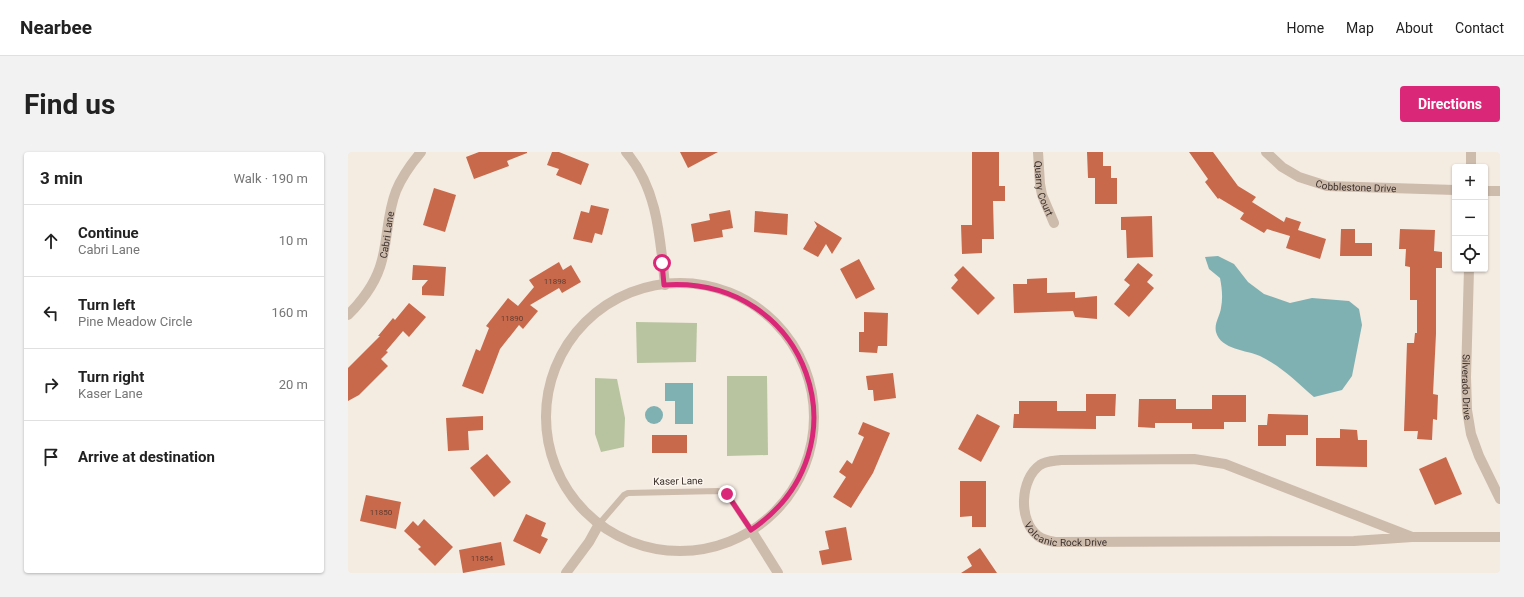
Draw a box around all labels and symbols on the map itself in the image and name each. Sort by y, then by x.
street label: Quarry Court [1033,160,1056,217]
street label: Cobblestone Drive [1314,177,1397,194]
street label: Cabri Lane [377,210,396,259]
route start [653,254,671,272]
house number: 11898 [544,277,567,286]
house number: 11890 [501,314,524,323]
street label: Silverado Drive [1460,354,1474,421]
street label: Kaser Lane [653,475,703,487]
route end [718,485,736,503]
house number: 11850 [370,508,393,517]
street label: Volcanic Rock Drive [1023,520,1107,548]
house number: 11854 [471,554,494,563]

